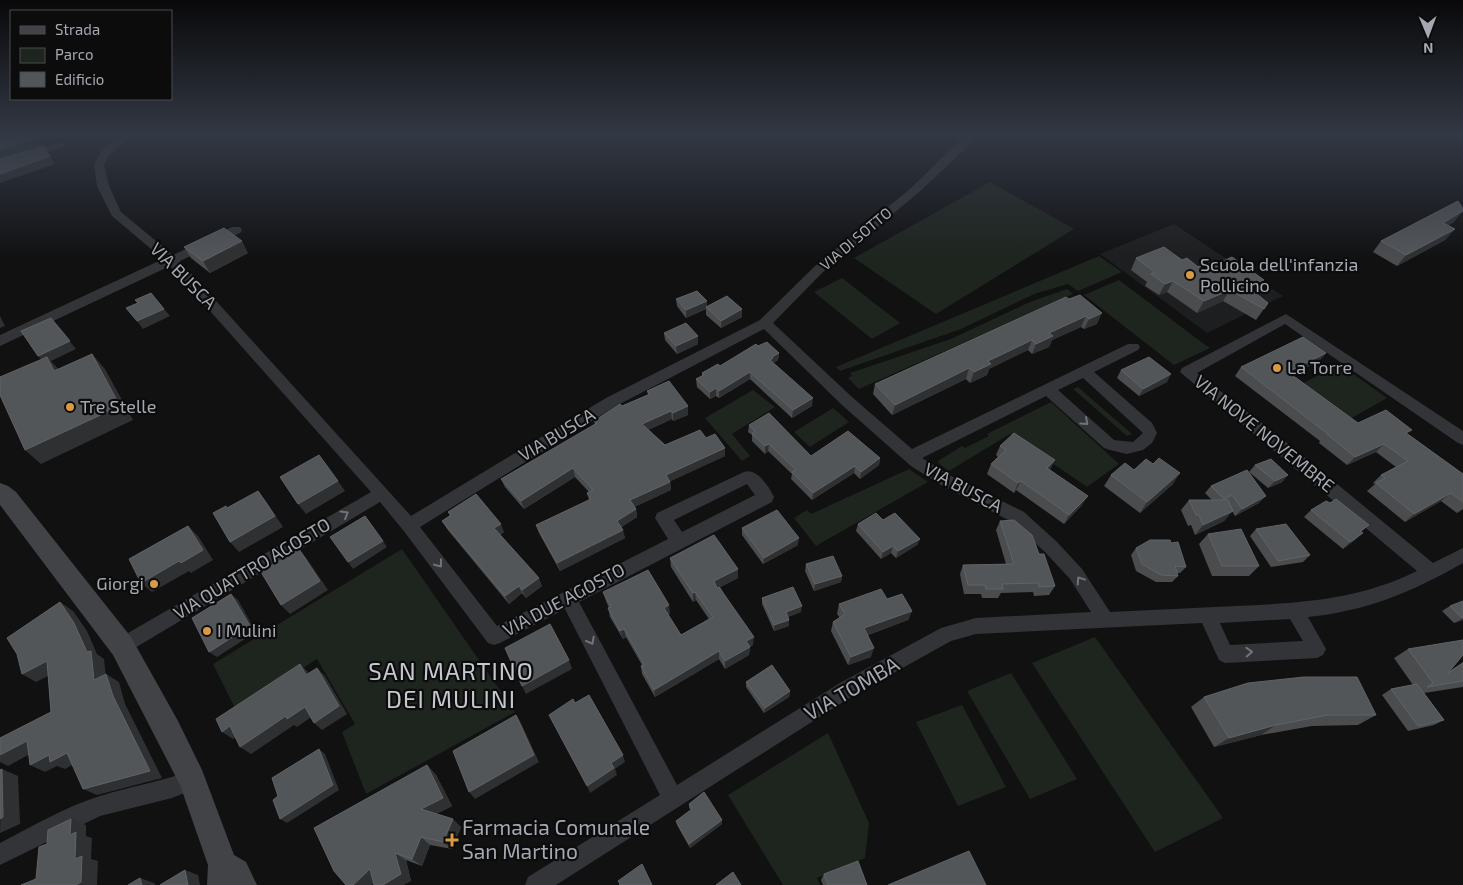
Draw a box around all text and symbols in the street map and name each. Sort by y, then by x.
legend [10,10,172,100]
north arrow [1403,10,1453,60]
text: Strada [55,20,100,38]
text: N [1423,40,1433,57]
text: Parco [55,45,94,63]
text: Edificio [55,70,104,88]
street label: VIA DI SOTTO [816,203,895,273]
street label: VIA BUSCA [146,237,222,314]
place label: Scuola dell'infanzia Pollicino [1200,253,1358,296]
marker: Scuola dell'infanzia Pollicino [1184,269,1196,281]
place label: La Torre [1287,356,1352,378]
marker: La Torre [1271,362,1283,374]
street label: VIA NOVE NOVEMBRE [1190,370,1339,496]
place label: Tre Stelle [80,395,156,417]
marker: Tre Stelle [64,401,76,413]
street label: VIA BUSCA [514,402,599,466]
one-way arrow [1079,416,1088,425]
street label: VIA BUSCA [921,457,1007,517]
one-way arrow [340,511,349,521]
street label: VIA QUATTRO AGOSTO [169,513,334,624]
one-way arrow [433,558,442,568]
street label: VIA DUE AGOSTO [499,558,628,640]
place label: Giorgi [96,572,144,594]
one-way arrow [1077,577,1086,586]
marker: Giorgi [148,578,160,590]
place label: I Mulini [217,619,277,641]
marker: I Mulini [201,625,213,637]
one-way arrow [585,636,595,645]
one-way arrow [1245,647,1253,658]
street label: VIA TOMBA [799,651,903,725]
district label: SAN MARTINO DEI MULINI [368,656,534,713]
place label: Farmacia Comunale San Martino [462,814,650,863]
marker: Farmacia Comunale San Martino [446,834,458,846]

